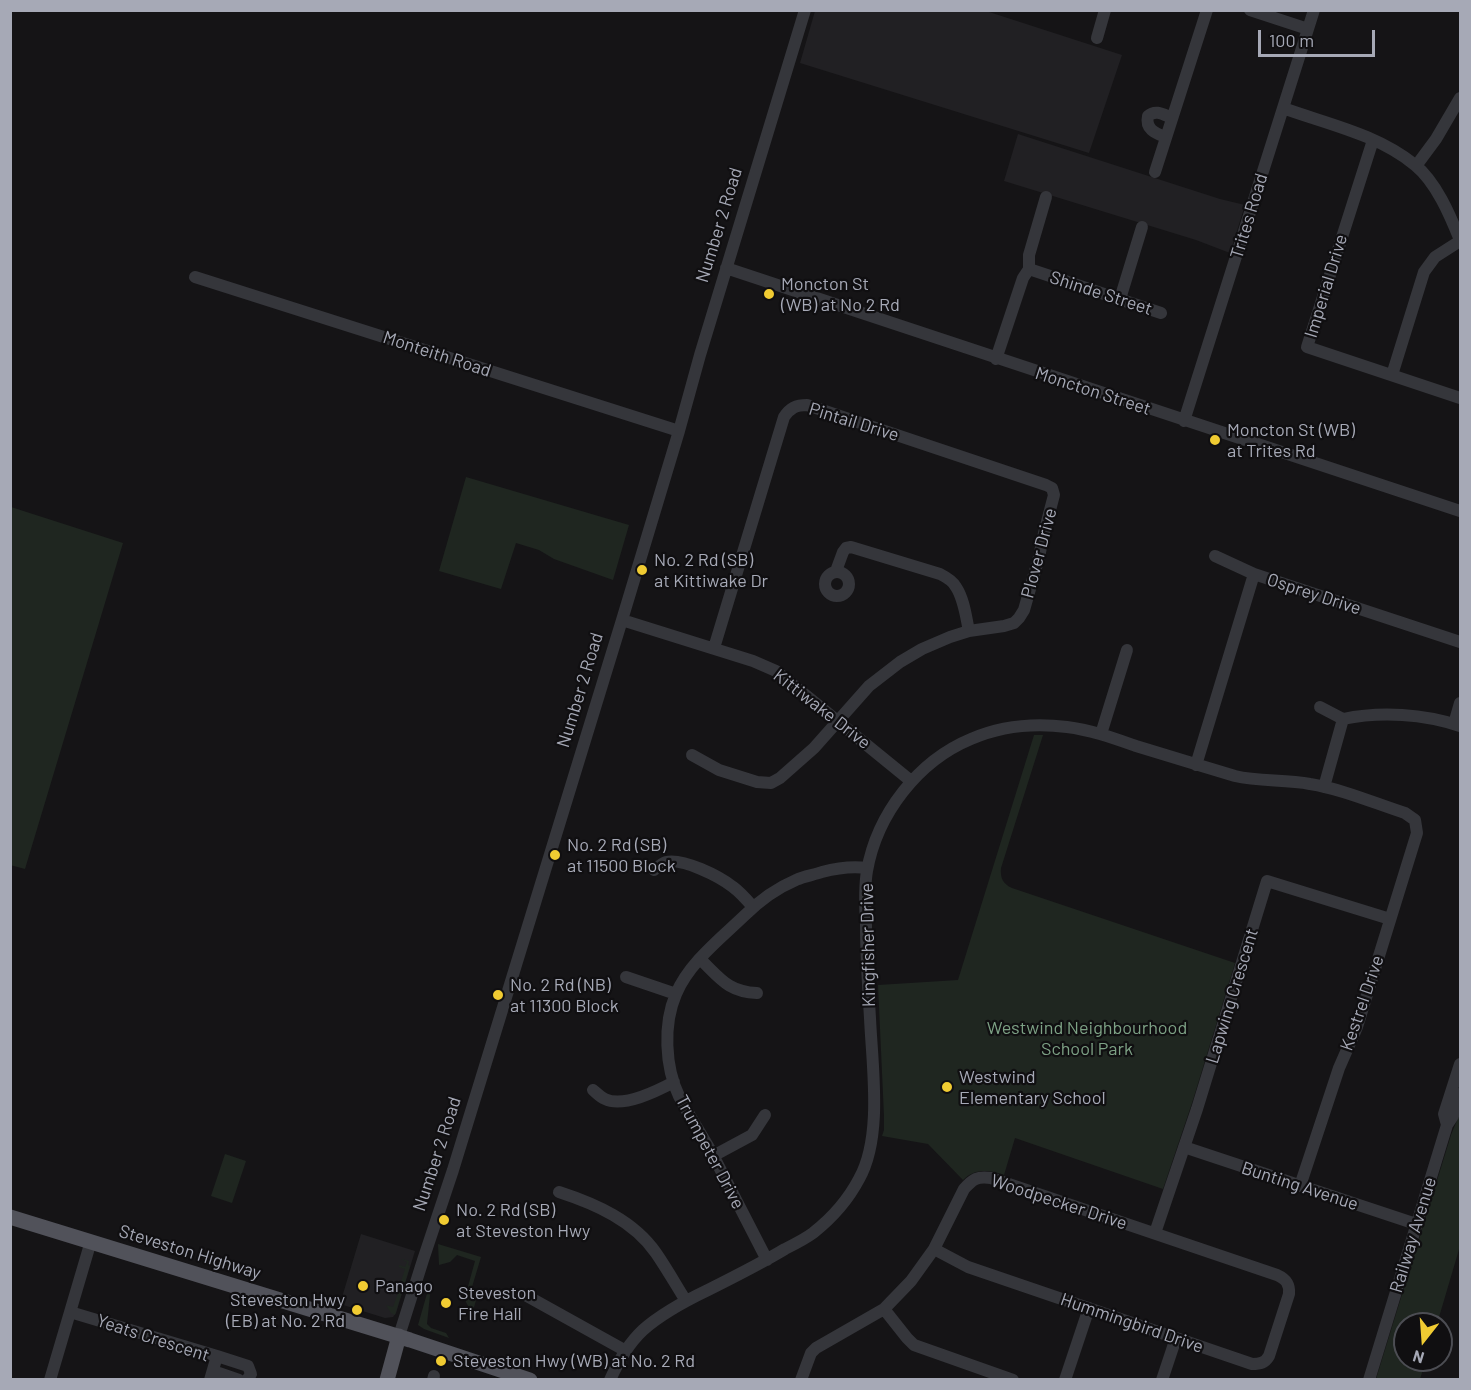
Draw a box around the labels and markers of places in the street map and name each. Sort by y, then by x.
place label: Moncton St (WB) at No 2 Rd [781,273,900,316]
marker: Moncton St (WB) at No 2 Rd [762,287,776,301]
place label: Moncton St (WB) at Trites Rd [1227,419,1355,462]
marker: Moncton St (WB) at Trites Rd [1208,433,1222,447]
place label: No. 2 Rd (SB) at Kittiwake Dr [654,549,768,592]
marker: No. 2 Rd (SB) at Kittiwake Dr [635,563,649,577]
place label: No. 2 Rd (SB) at 11500 Block [567,834,676,876]
marker: No. 2 Rd (SB) at 11500 Block [548,848,562,862]
place label: No. 2 Rd (NB) at 11300 Block [510,974,619,1016]
marker: No. 2 Rd (NB) at 11300 Block [491,988,505,1002]
place label: Westwind Elementary School [959,1066,1106,1108]
marker: Westwind Elementary School [940,1080,954,1094]
place label: No. 2 Rd (SB) at Steveston Hwy [456,1199,590,1242]
marker: No. 2 Rd (SB) at Steveston Hwy [437,1213,451,1227]
place label: Panago [375,1275,433,1297]
marker: Panago [356,1279,370,1293]
place label: Steveston Fire Hall [458,1282,536,1324]
place label: Steveston Hwy (EB) at No. 2 Rd [226,1289,345,1332]
marker: Steveston Fire Hall [439,1296,453,1310]
marker: Steveston Hwy (EB) at No. 2 Rd [350,1303,364,1317]
place label: Steveston Hwy (WB) at No. 2 Rd [453,1350,695,1372]
marker: Steveston Hwy (WB) at No. 2 Rd [434,1354,448,1368]

